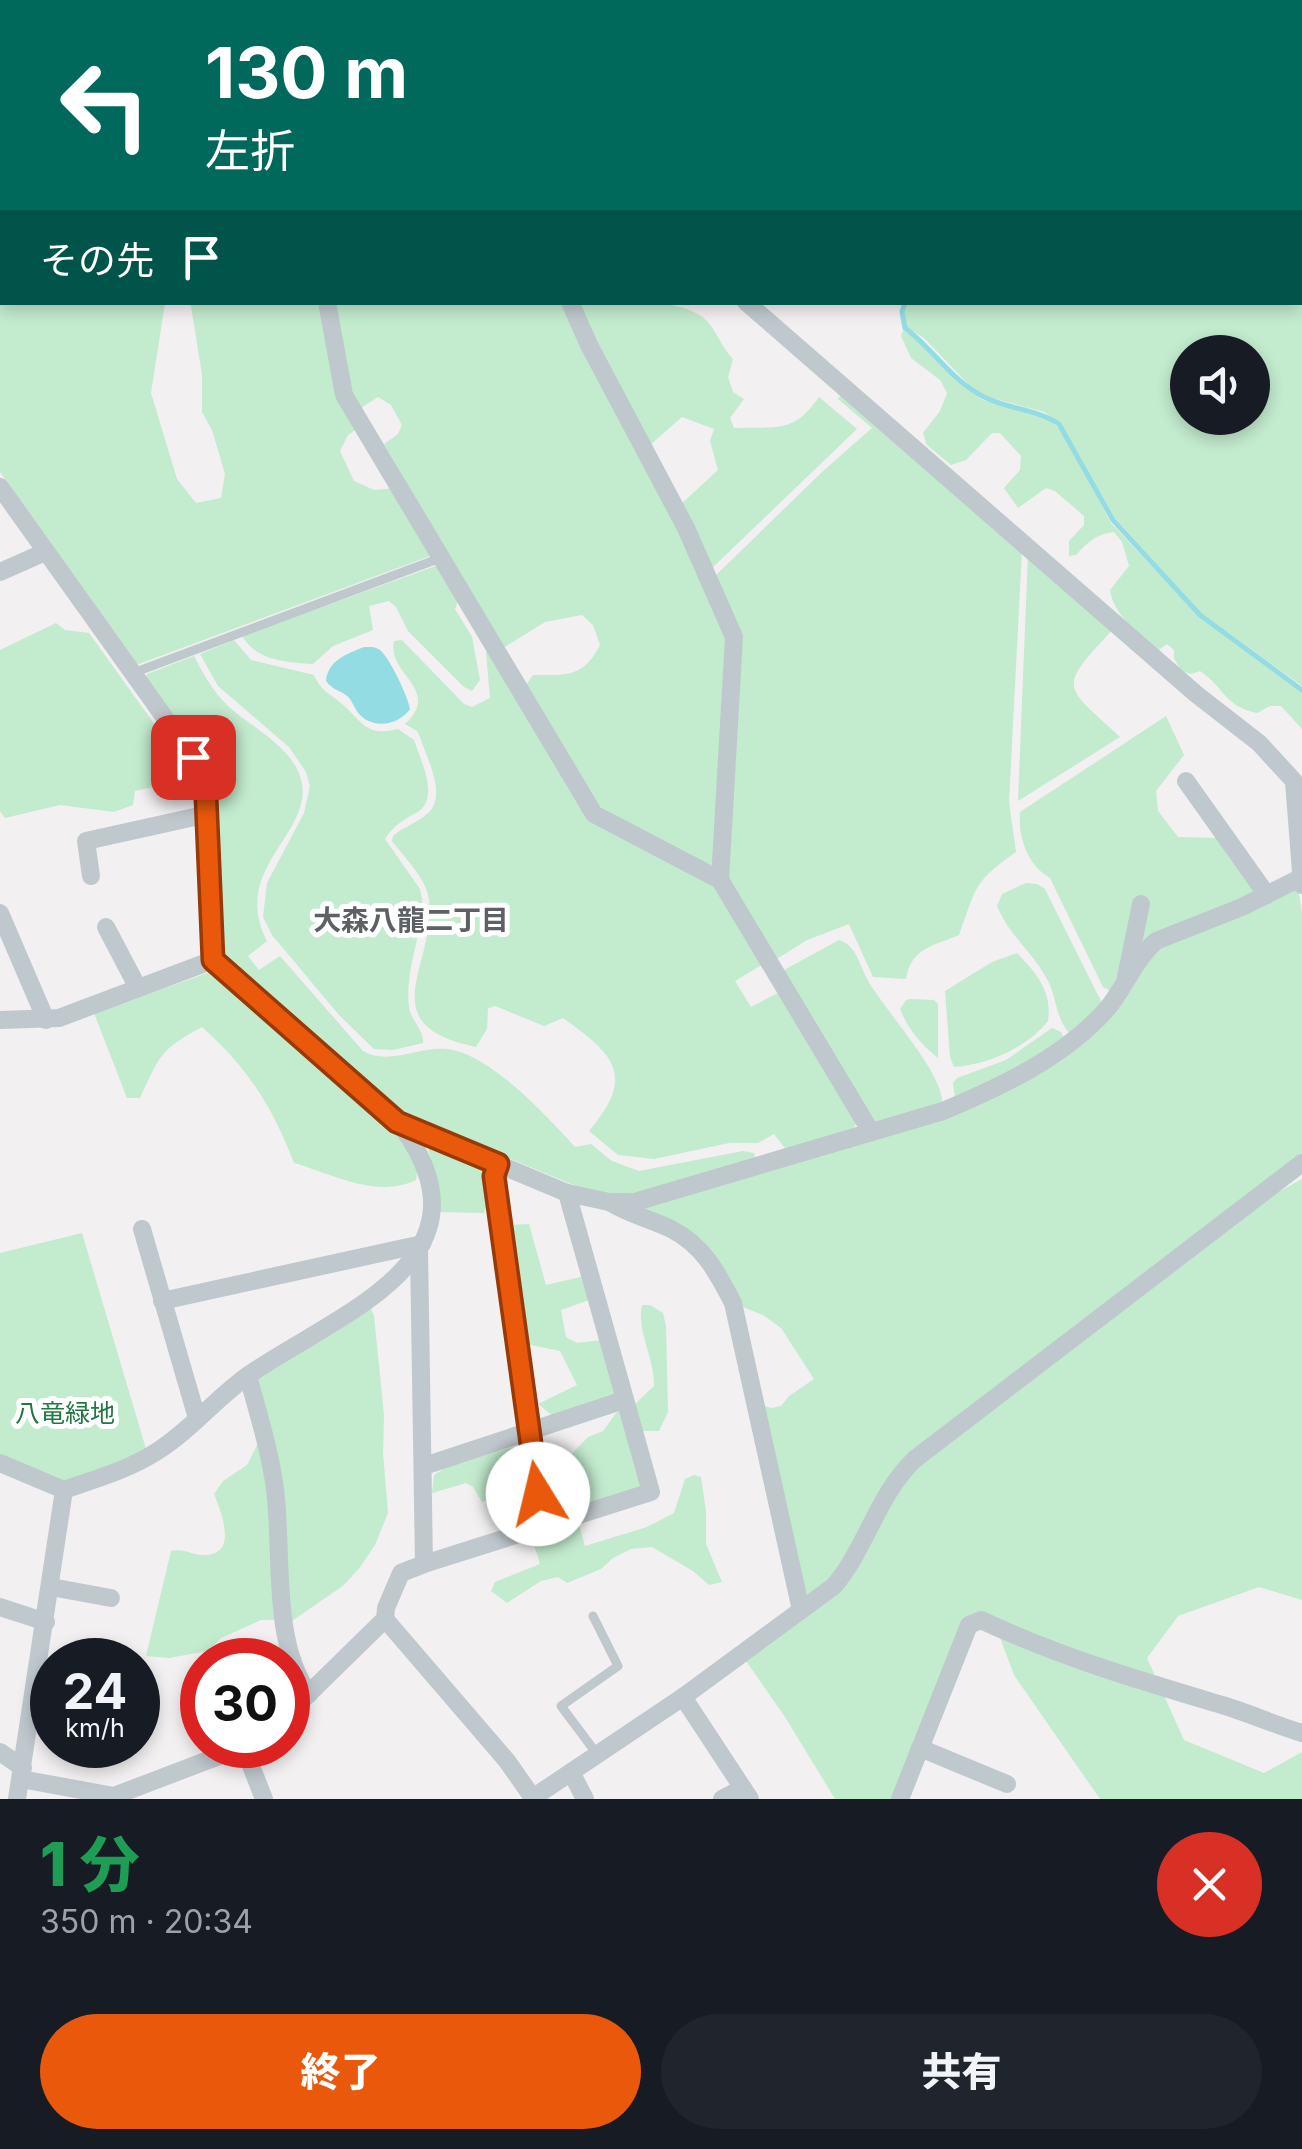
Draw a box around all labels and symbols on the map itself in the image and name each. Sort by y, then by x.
pin [151,715,236,800]
district label: 大森八龍二丁目 [313,903,509,937]
park label: 八竜緑地 [15,1398,115,1428]
position arrow [486,1442,590,1546]
speed limit sign: 30 [180,1638,310,1768]

